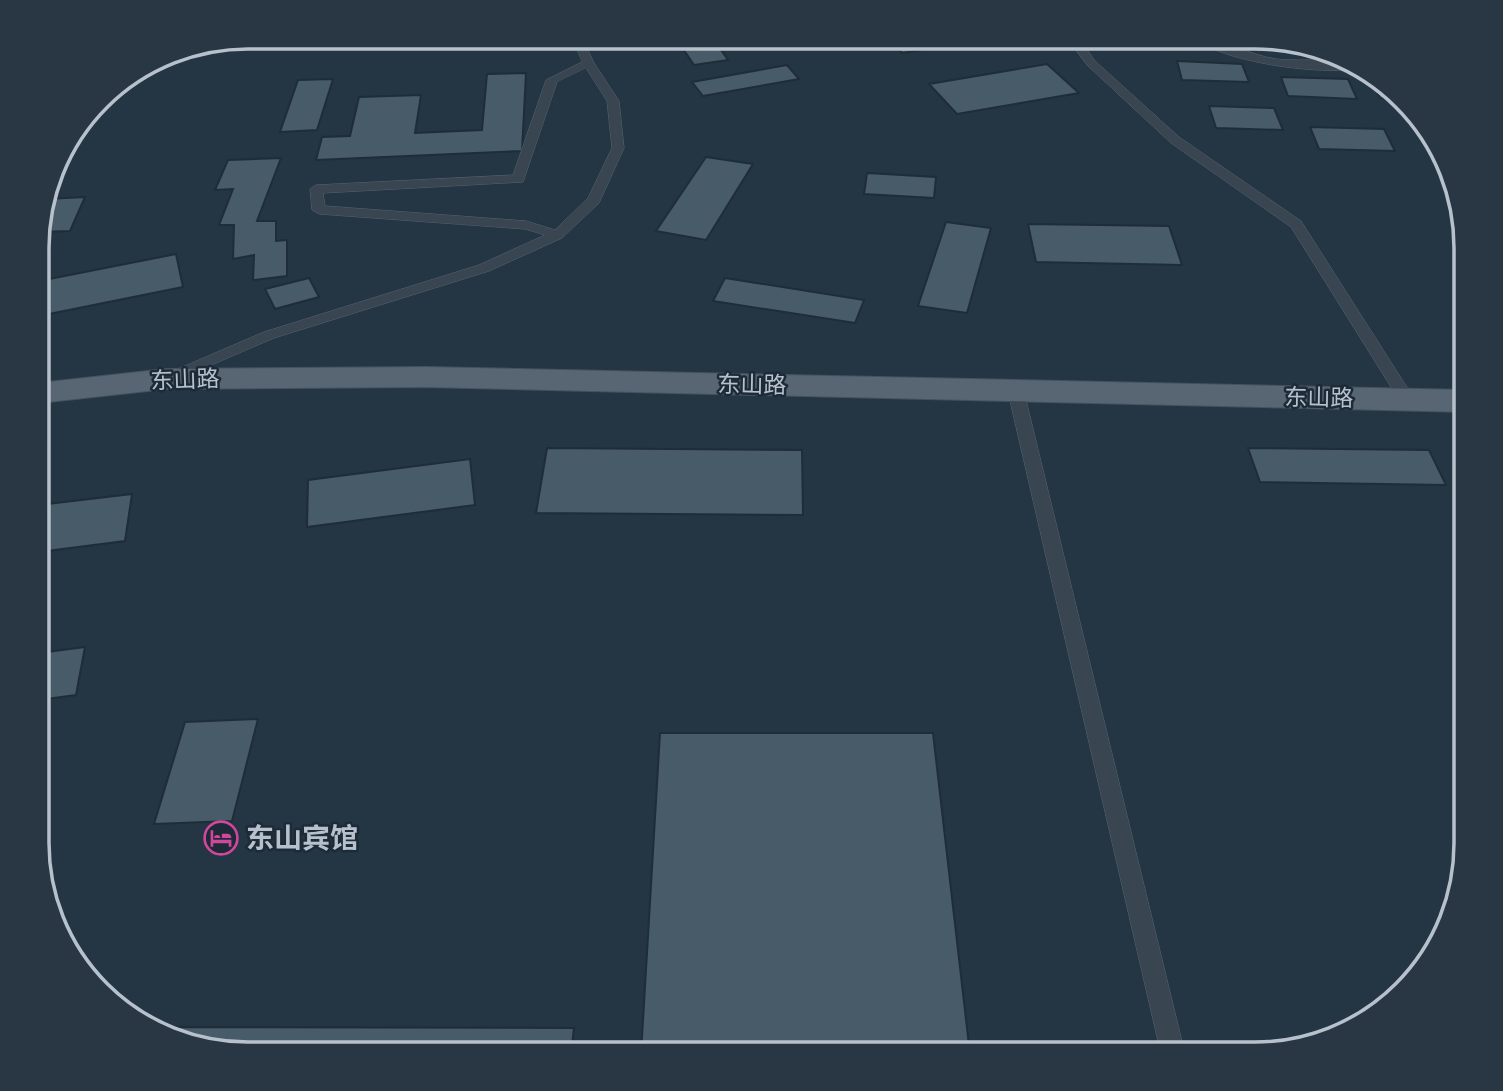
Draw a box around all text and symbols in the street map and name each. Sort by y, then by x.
street label: 东山路 [150,365,220,395]
street label: 东山路 [717,371,787,399]
street label: 东山路 [1284,384,1354,412]
hotel icon: 东山宾馆 [202,819,240,857]
place label: 东山宾馆 [246,822,358,855]

